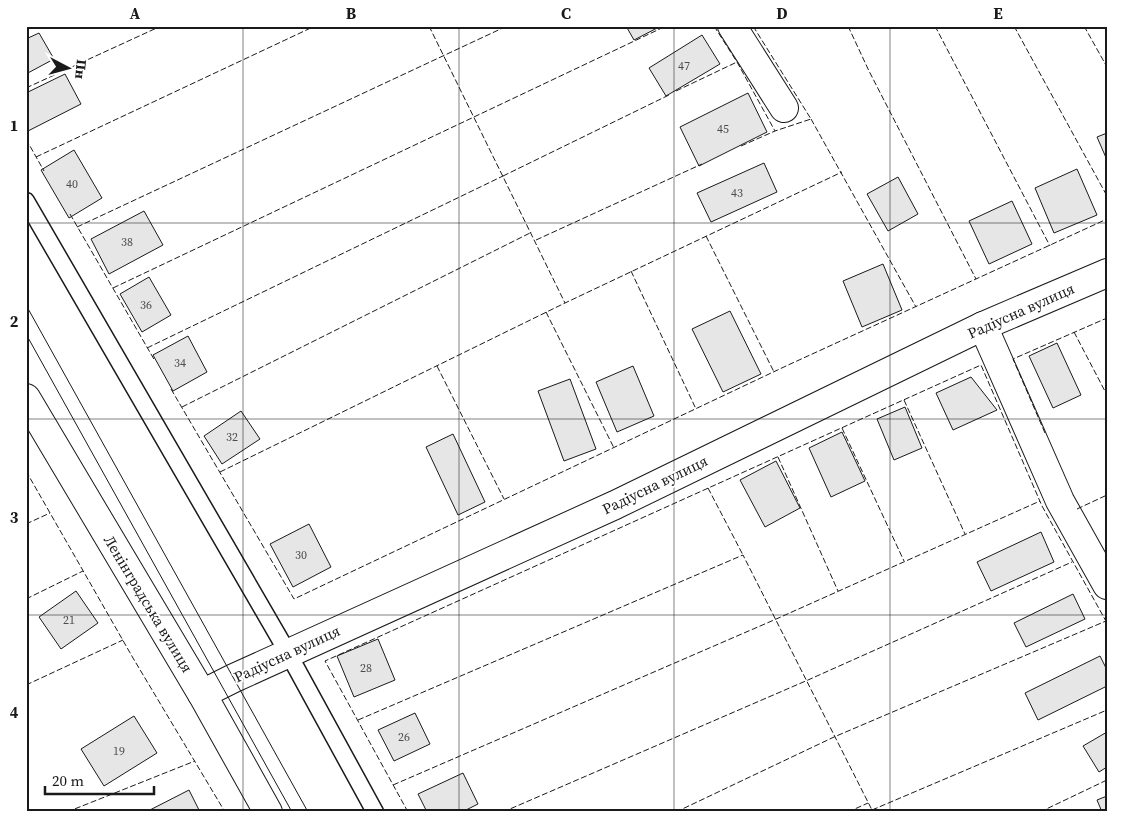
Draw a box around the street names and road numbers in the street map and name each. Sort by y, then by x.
street label: Радіусна вулиця [964,278,1078,343]
street label: Радіусна вулиця [599,450,711,519]
street label: Ленінградська вулиця [99,531,198,677]
street label: Радіусна вулиця [230,620,343,687]

